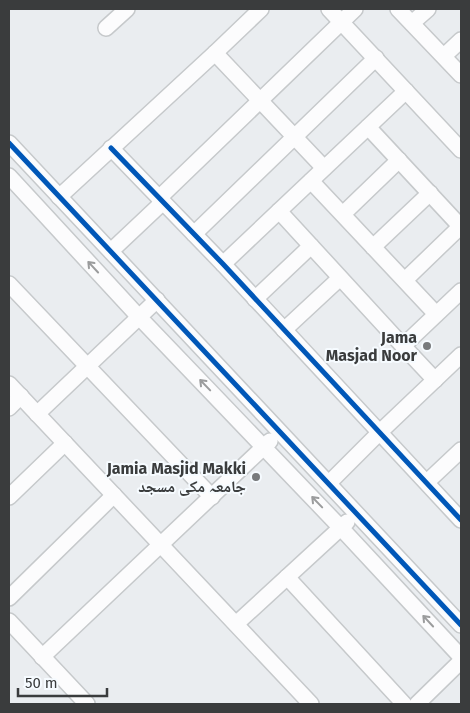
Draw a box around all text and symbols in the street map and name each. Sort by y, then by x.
one-way arrow [87,260,99,273]
place label: Jama Masjad Noor [326,328,418,365]
marker: Jama Masjad Noor [421,340,433,352]
one-way arrow [199,379,211,391]
place label: Jamia Masjid Makki جامعہ مکی مسجد [106,459,246,496]
marker: Jamia Masjid Makki جامعہ مکی مسجد [250,471,262,483]
one-way arrow [311,496,323,509]
one-way arrow [422,615,434,627]
scale bar [18,666,106,698]
text: 50 m [25,674,58,692]

